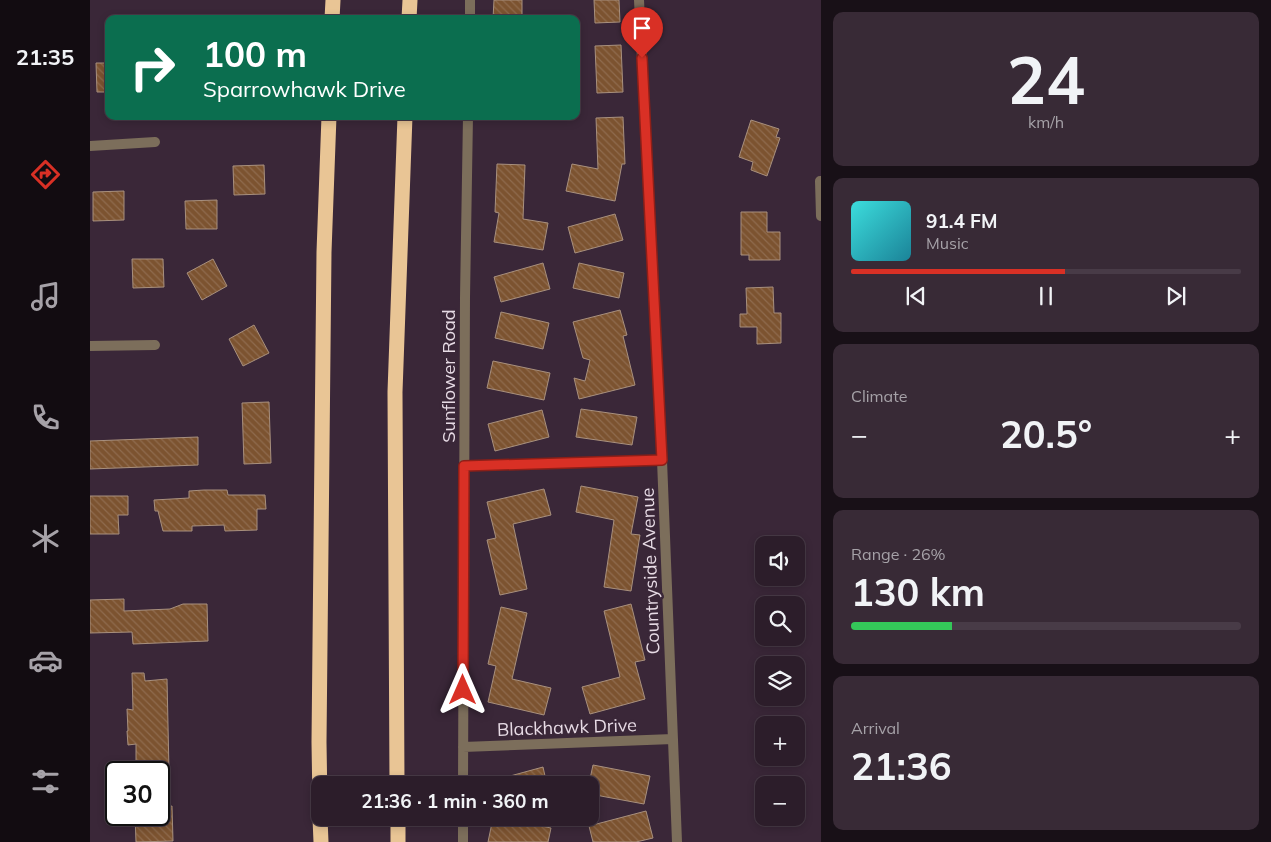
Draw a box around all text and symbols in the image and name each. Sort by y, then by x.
pin [621,7,663,58]
icon: arrive [628,14,656,42]
text: 100 m [203,32,307,76]
icon: right [120,35,185,100]
text: 24 [1007,39,1085,120]
text: 21:35 [16,43,74,71]
text: Sparrowhawk Drive [203,75,406,103]
text: km/h [1028,112,1064,132]
icon: directions [28,157,63,192]
text: 91.4 FM [926,209,998,233]
text: Music [926,233,969,253]
icon: music [28,279,63,314]
icon: previous [902,282,930,310]
icon: pause [1032,282,1060,310]
icon: next [1162,282,1190,310]
street label: Sunflower Road [437,309,460,443]
text: Climate [851,386,907,406]
icon: phone [28,400,63,435]
text: 20.5° [1000,410,1092,458]
text: − [851,417,868,452]
text: + [1224,417,1241,452]
street label: Countryside Avenue [636,487,664,655]
icon: climate [28,521,63,556]
map controls [755,536,805,826]
button: sound [755,536,805,586]
text: Range · 26% [851,544,946,564]
text: 130 km [851,568,985,616]
button: search [755,596,805,646]
icon: car [28,643,63,678]
button: layers [755,656,805,706]
position arrow [436,663,488,715]
street label: Blackhawk Drive [497,713,637,741]
button: + [755,716,805,766]
text: Arrival [851,718,900,738]
text: 21:36 [851,742,952,790]
speed limit sign: 30 [105,761,170,826]
icon: filters [28,764,63,799]
button: − [755,776,805,826]
text: 21:36 · 1 min · 360 m [361,789,549,813]

